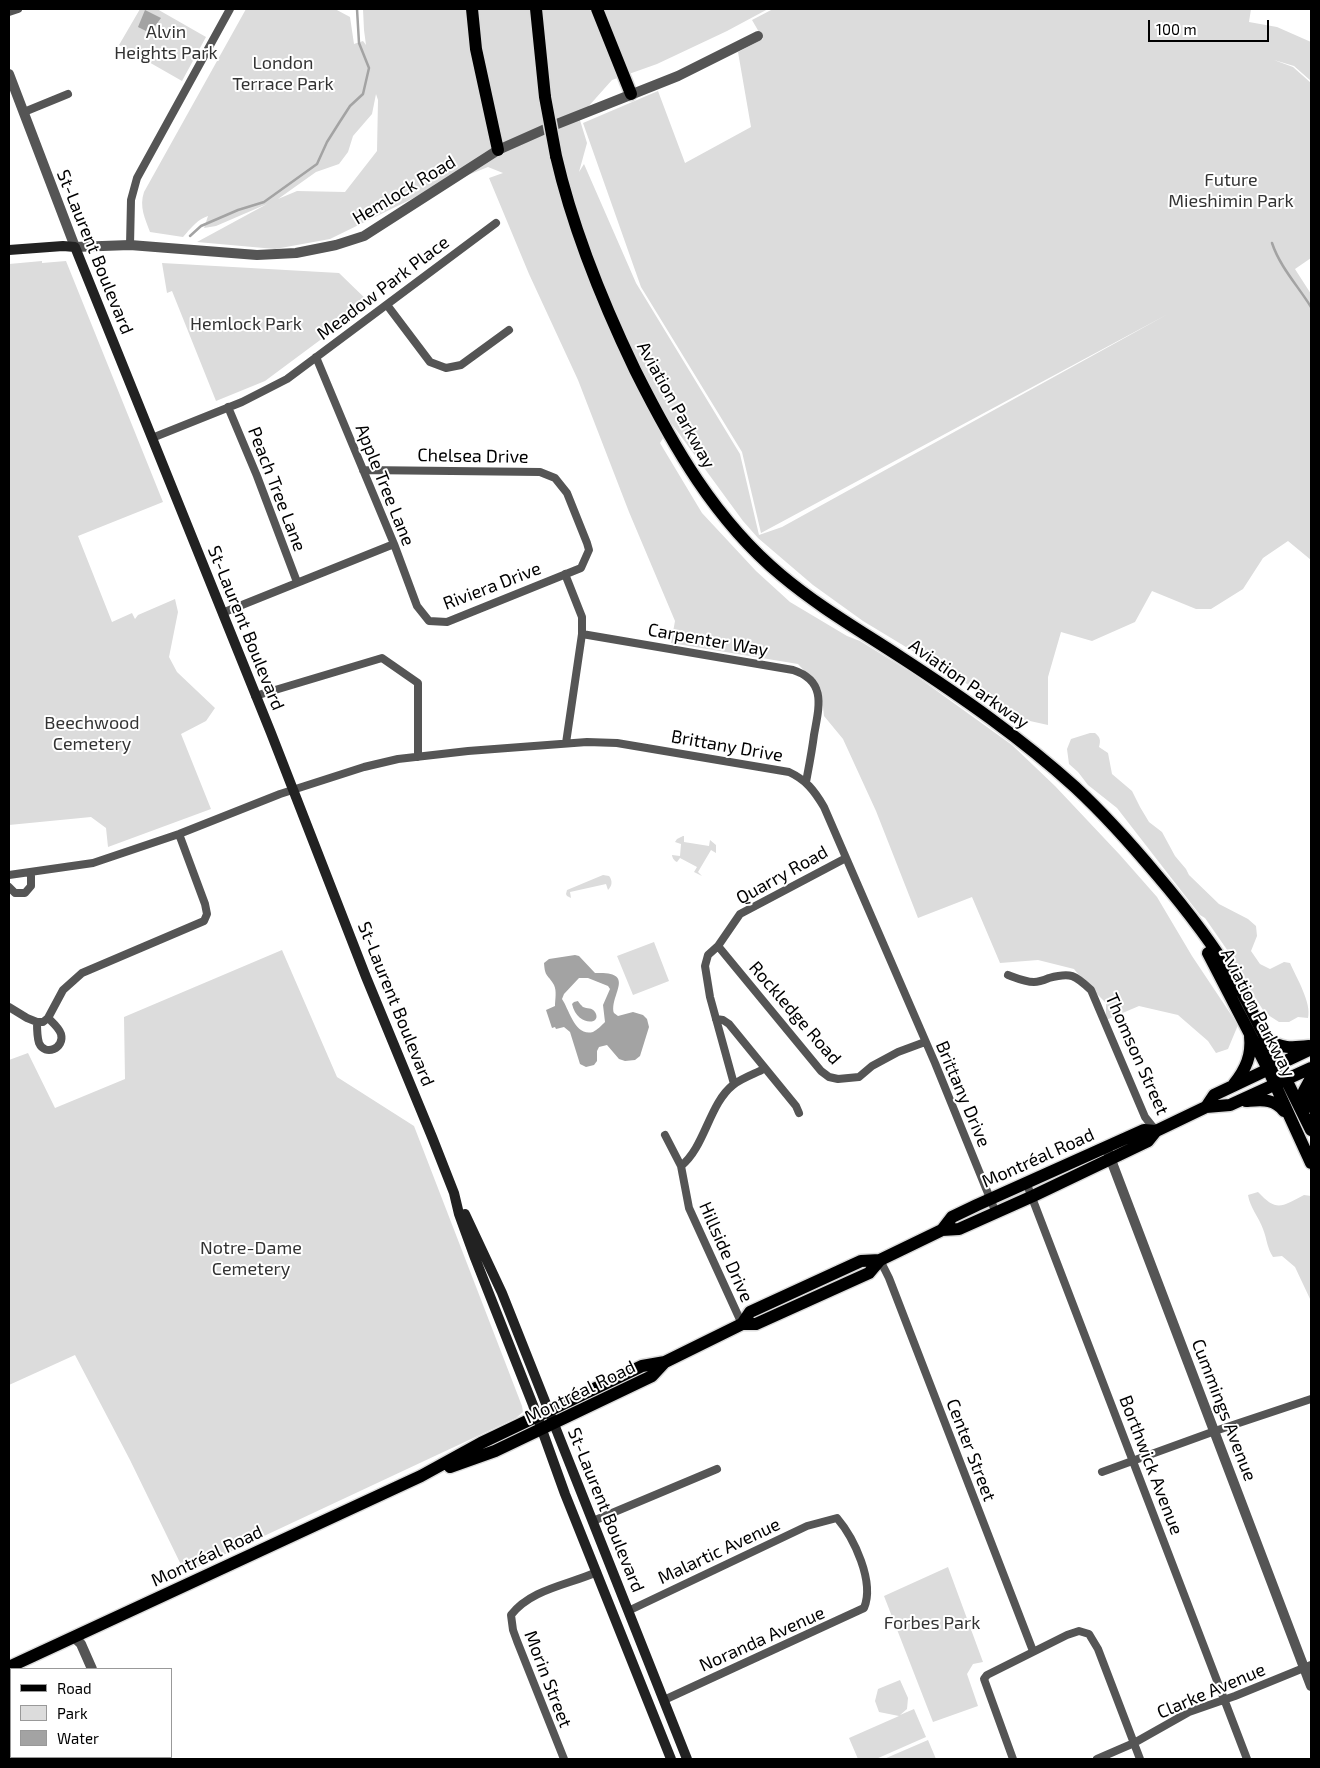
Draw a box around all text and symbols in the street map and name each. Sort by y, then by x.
scale bar [1150,10,1271,42]
text: 100 m [1156,20,1197,38]
park label: Alvin Heights Park [114,21,218,64]
park label: London Terrace Park [232,52,334,94]
street label: Hemlock Road [349,151,459,229]
street label: St-Laurent Boulevard [52,167,138,337]
park label: Future Mieshimin Park [1168,169,1294,212]
street label: Meadow Park Place [313,231,453,345]
park label: Hemlock Park [190,313,302,335]
street label: Aviation Parkway [632,338,720,472]
street label: Apple Tree Lane [351,421,419,549]
street label: Peach Tree Lane [243,424,311,554]
street label: Chelsea Drive [417,444,529,468]
street label: St-Laurent Boulevard [203,543,289,713]
street label: Riviera Drive [440,557,544,615]
street label: Carpenter Way [646,619,770,661]
street label: Aviation Parkway [905,635,1033,733]
park label: Beechwood Cemetery [44,712,140,754]
street label: Brittany Drive [669,726,785,766]
street label: Quarry Road [732,841,832,909]
street label: St-Laurent Boulevard [353,919,439,1089]
street label: Aviation Parkway [1216,945,1300,1081]
street label: Rockledge Road [744,957,846,1069]
street label: Thomson Street [1101,990,1173,1118]
street label: Brittany Drive [931,1038,995,1150]
street label: Montréal Road [978,1124,1098,1192]
street label: Hillside Drive [694,1198,758,1306]
park label: Notre-Dame Cemetery [200,1237,302,1280]
street label: Cummings Avenue [1187,1336,1261,1484]
street label: Montréal Road [521,1356,639,1428]
street label: Borthwick Avenue [1114,1392,1188,1538]
street label: Center Street [942,1396,1000,1504]
street label: St-Laurent Boulevard [563,1425,649,1595]
street label: Malartic Avenue [654,1513,784,1589]
street label: Montréal Road [148,1521,266,1591]
street label: Noranda Avenue [696,1602,828,1676]
park label: Forbes Park [884,1612,980,1634]
street label: Morin Street [520,1627,576,1731]
street label: Clarke Avenue [1154,1658,1268,1724]
legend [10,1668,172,1758]
text: Road [57,1679,92,1697]
text: Park [57,1704,88,1722]
text: Water [57,1729,99,1747]

